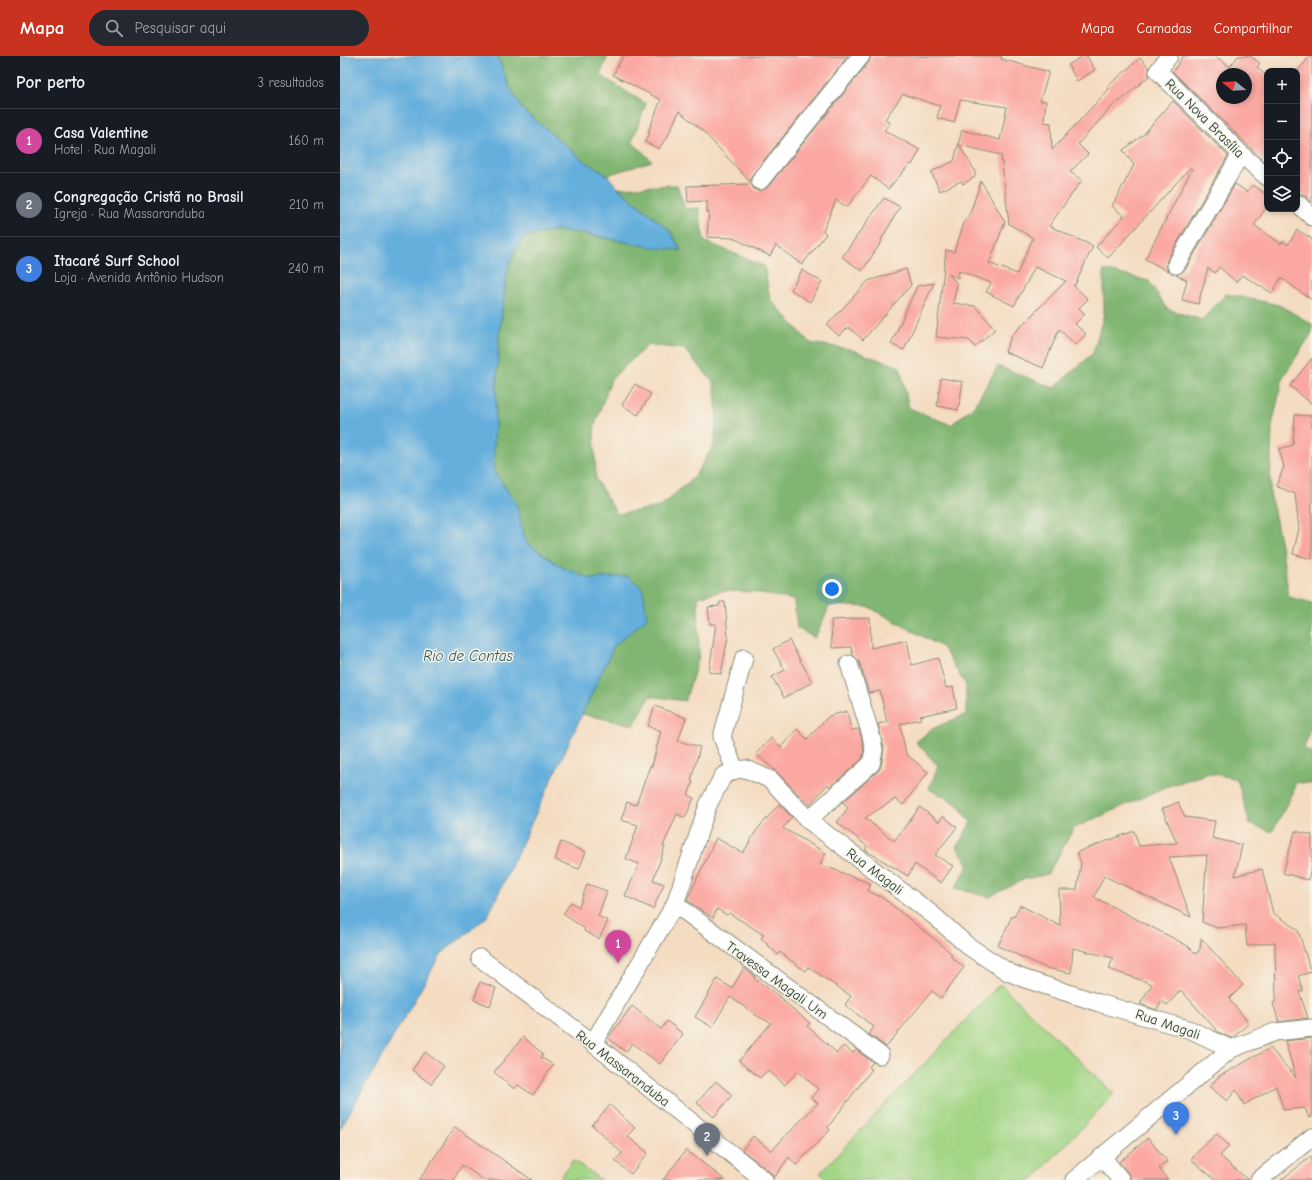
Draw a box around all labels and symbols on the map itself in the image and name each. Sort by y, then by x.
north arrow [1216,68,1252,104]
street label: Rua Nova Brasília [1162,75,1248,161]
your location [822,579,842,599]
water label: Rio de Contas [423,647,514,665]
street label: Rua Magali [843,844,907,898]
pin: 1 [605,930,631,963]
street label: Travessa Magali Um [722,938,831,1023]
street label: Rua Magali [1133,1005,1202,1043]
street label: Rua Massaranduba [572,1026,673,1110]
pin: 3 [1163,1102,1189,1135]
pin: 2 [694,1123,720,1156]

